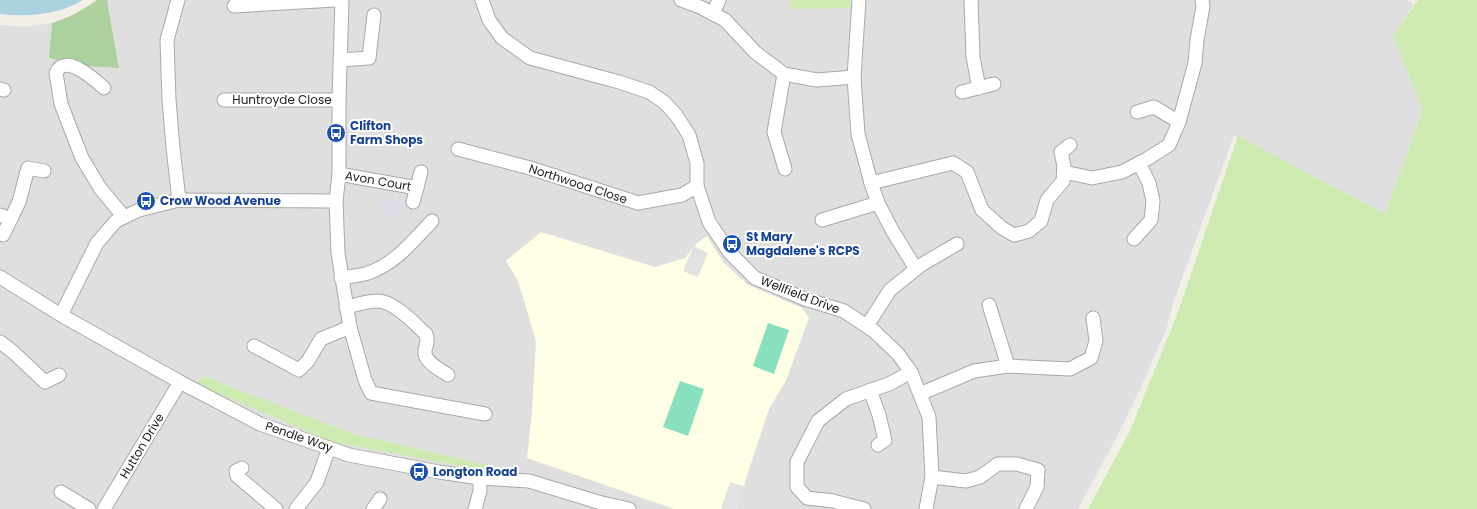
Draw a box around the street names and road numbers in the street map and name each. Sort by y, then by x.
street label: Huntroyde Close [232,91,332,108]
street label: Northwood Close [527,160,630,207]
street label: Avon Court [344,166,412,195]
street label: Wellfield Drive [758,272,842,317]
street label: Hutton Drive [115,410,168,482]
street label: Pendle Way [263,417,335,456]

